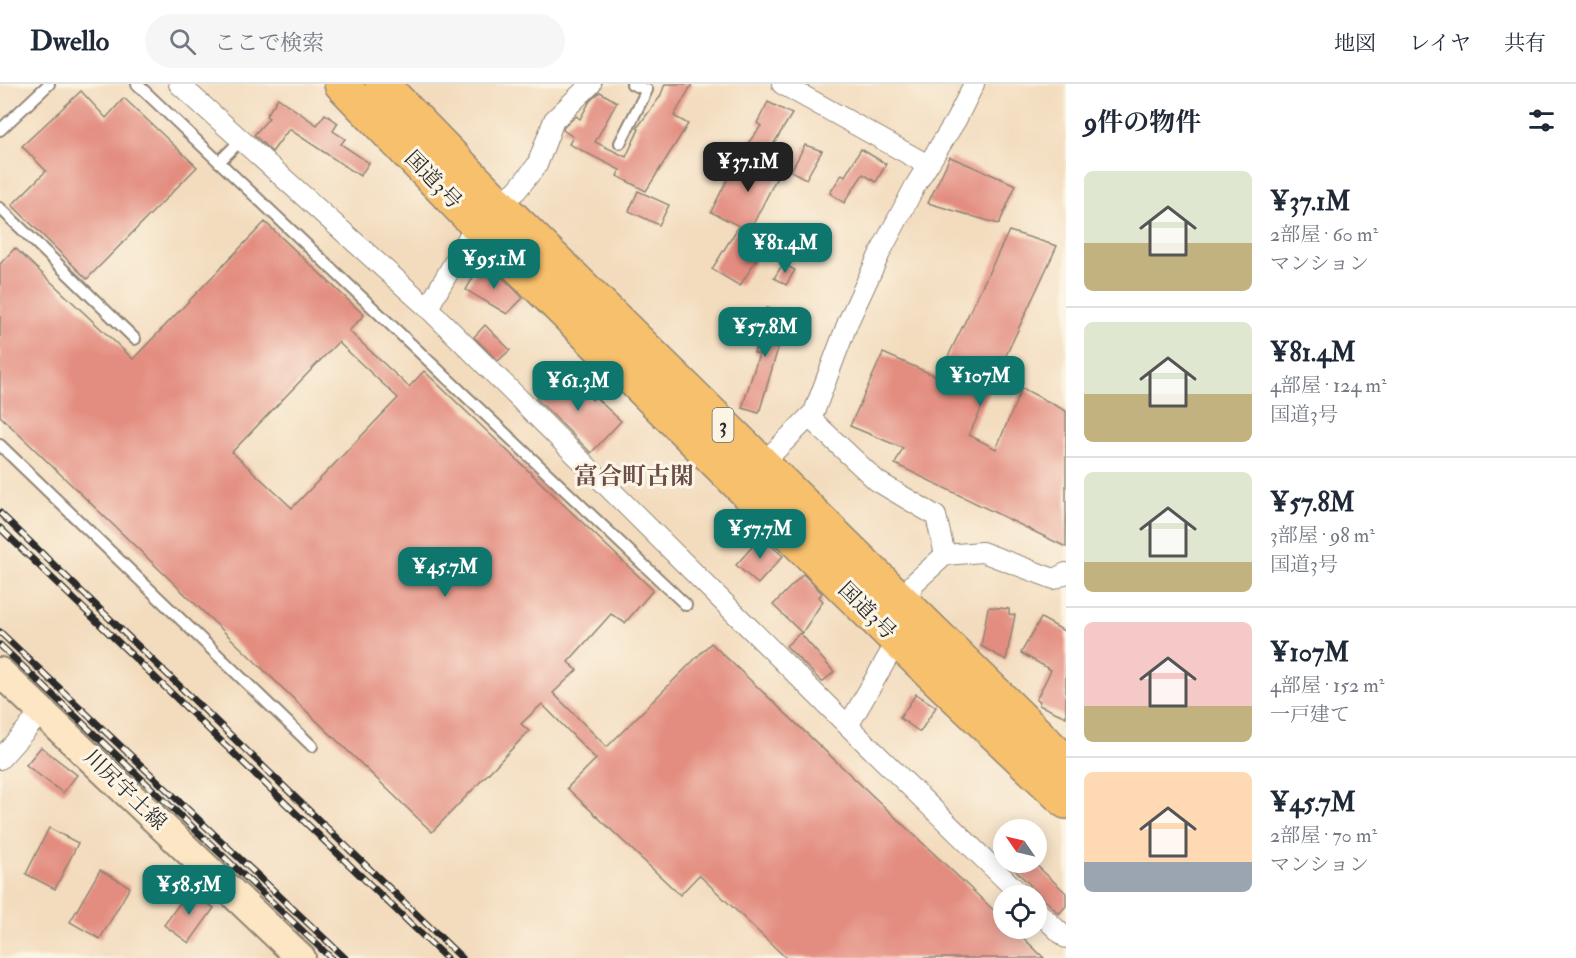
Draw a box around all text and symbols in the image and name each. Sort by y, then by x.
search box [145,14,565,68]
text: Dwello [30,24,109,59]
icon: search [166,25,199,58]
text: ここで検索 [214,29,324,57]
text: 地図 [1334,30,1376,57]
text: レイヤ [1409,30,1471,57]
text: 共有 [1504,30,1546,57]
icon: filters [1525,104,1558,137]
text: 9件の物件 [1084,107,1201,139]
pin: ¥37.1M [699,142,797,193]
street label: 国道3号 [399,145,467,215]
text: ¥37.1M [717,149,779,174]
text: ¥37.1M [1270,186,1350,218]
icon: home [1132,195,1204,267]
text: 2部屋 · 60 m² [1270,222,1378,247]
pin: ¥81.4M [736,223,834,274]
text: ¥81.4M [752,230,818,255]
pin: ¥95.1M [445,239,543,290]
text: ¥95.1M [462,246,526,271]
text: マンション [1270,251,1369,276]
pin: ¥57.8M [716,307,814,358]
text: ¥57.8M [732,314,798,339]
text: ¥81.4M [1270,337,1356,369]
icon: home [1132,346,1204,418]
pin: ¥107M [938,356,1022,407]
pin: ¥61.3M [529,361,627,412]
text: ¥107M [950,363,1010,388]
text: ¥61.3M [546,368,610,393]
text: 4部屋 · 124 m² [1270,373,1387,398]
text: 国道3号 [1270,402,1338,427]
road number: 3 [712,408,734,442]
district label: 富合町古閑 [574,461,694,492]
text: ¥57.8M [1270,487,1355,519]
icon: home [1132,496,1204,568]
pin: ¥57.7M [711,509,809,560]
text: ¥57.7M [728,516,792,541]
text: 3部屋 · 98 m² [1270,523,1375,548]
pin: ¥45.7M [396,547,494,598]
text: 国道3号 [1270,552,1338,577]
text: ¥45.7M [412,554,478,579]
street label: 国道3号 [832,576,902,646]
text: ¥107M [1270,637,1349,669]
icon: home [1132,646,1204,718]
text: 4部屋 · 152 m² [1270,673,1384,698]
text: 一戸建て [1270,702,1350,727]
street label: 川尻宇土線 [78,744,172,836]
text: ¥45.7M [1270,787,1356,819]
icon: home [1132,796,1204,868]
north arrow [993,819,1047,873]
map controls [993,819,1047,939]
text: 2部屋 · 70 m² [1270,823,1377,848]
text: マンション [1270,852,1369,877]
pin: ¥58.5M [140,865,238,916]
text: ¥58.5M [157,872,221,897]
button: locate [993,885,1047,939]

